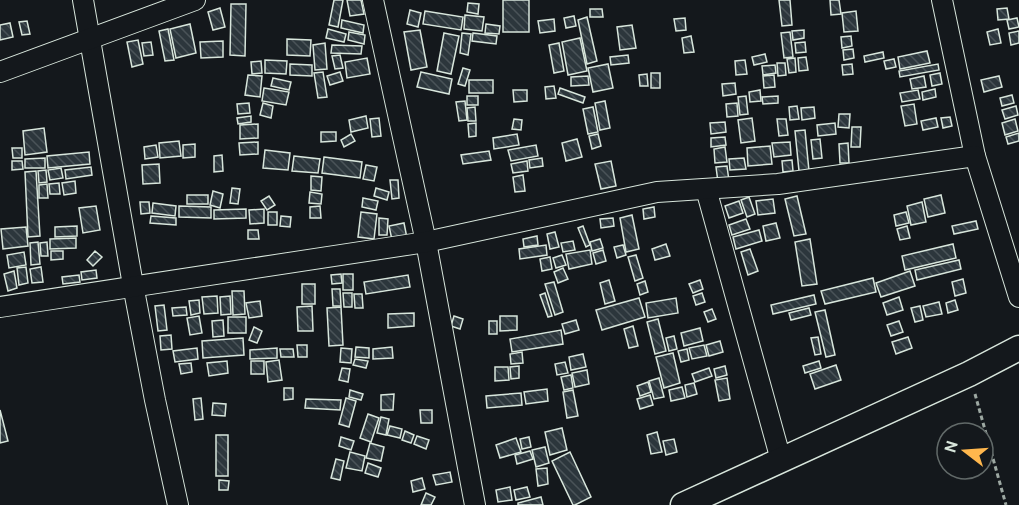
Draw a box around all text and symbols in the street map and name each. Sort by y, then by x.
north arrow [935,421,995,481]
text: N [940,439,962,455]

